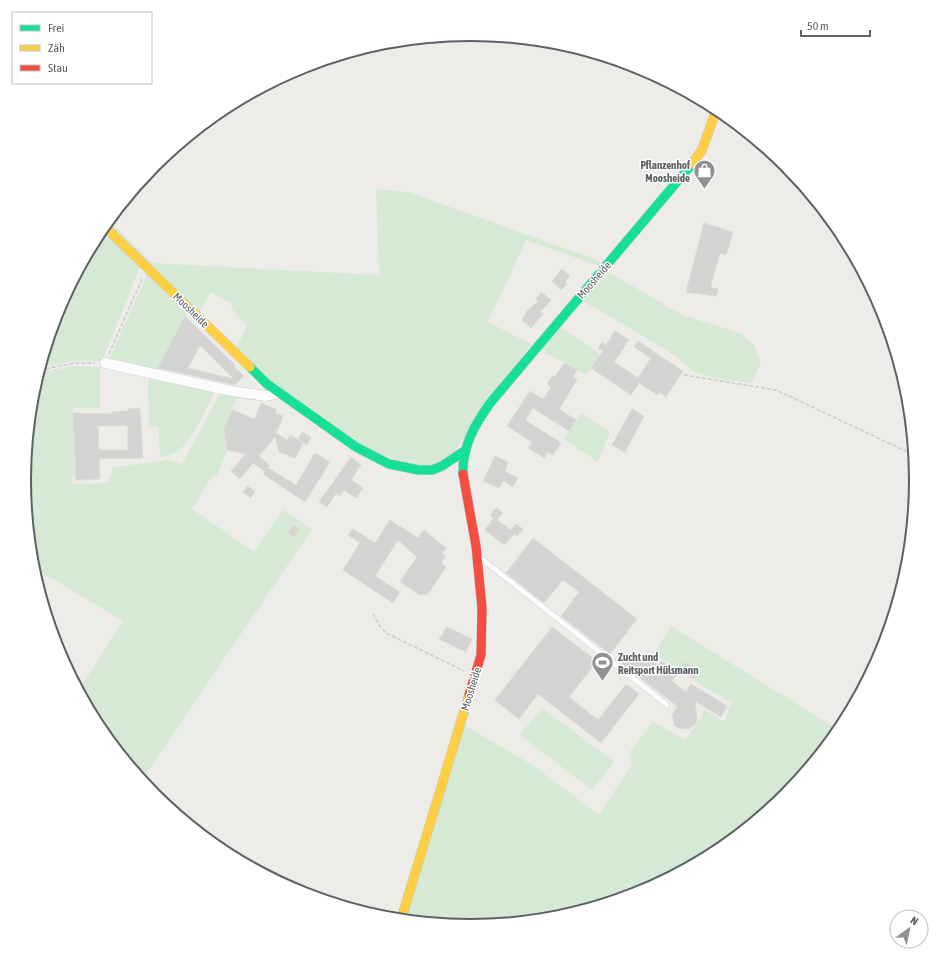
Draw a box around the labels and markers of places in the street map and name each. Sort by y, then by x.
shop icon: Pflanzenhof Moosheide [692,158,718,191]
place label: Pflanzenhof Moosheide [640,159,691,184]
sports icon: Zucht und Reitsport Hülsmann [589,650,615,683]
place label: Zucht und Reitsport Hülsmann [618,651,698,676]

